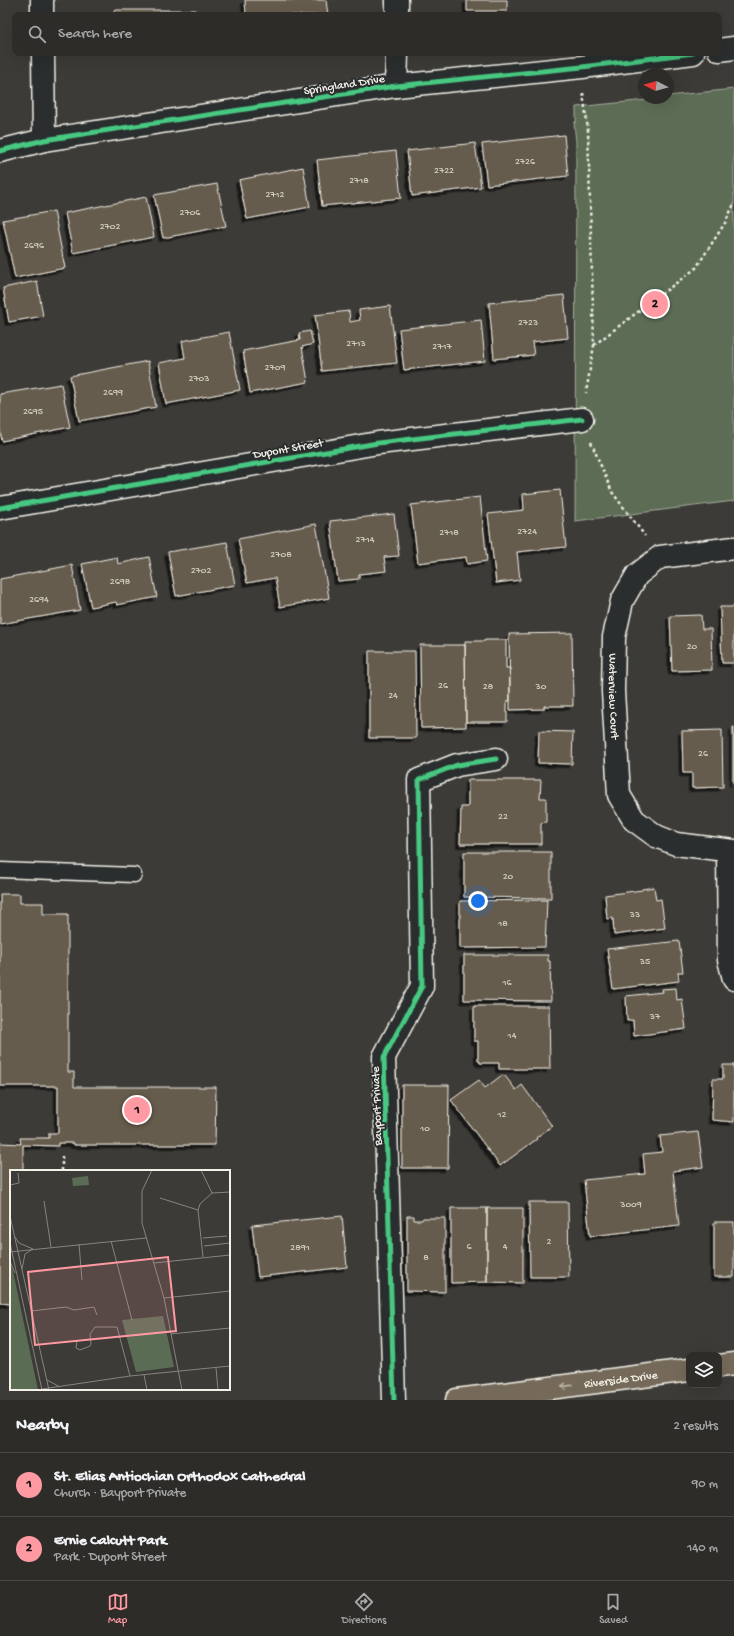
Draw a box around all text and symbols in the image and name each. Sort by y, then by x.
search box [12,12,722,56]
icon: search [26,23,48,45]
text: Search here [58,25,132,43]
north arrow [638,68,674,104]
street label: Springland Drive [303,73,387,99]
house number: 2726 [515,156,536,168]
house number: 2722 [434,165,454,177]
house number: 2718 [349,175,369,187]
house number: 2712 [265,189,285,201]
house number: 2706 [180,207,201,219]
house number: 2702 [100,221,120,233]
house number: 2696 [24,240,45,252]
pin: 2 [642,289,668,319]
house number: 2723 [518,317,538,329]
house number: 2713 [346,338,366,350]
house number: 2717 [432,341,452,353]
house number: 2709 [265,362,285,374]
house number: 2703 [189,373,209,385]
house number: 2699 [103,387,123,399]
house number: 2695 [23,406,43,418]
street label: Dupont Street [251,437,326,463]
house number: 2724 [517,526,537,538]
house number: 2718 [439,527,459,539]
house number: 2714 [356,534,375,546]
house number: 2708 [270,549,292,561]
house number: 2702 [191,565,211,577]
house number: 2698 [110,576,131,588]
house number: 2694 [29,594,49,606]
house number: 20 [687,641,698,653]
street label: Waterview Court [604,653,621,741]
house number: 26 [438,680,449,692]
house number: 28 [483,681,494,693]
house number: 30 [535,681,547,693]
house number: 24 [388,690,398,702]
house number: 26 [698,748,709,760]
house number: 22 [498,811,508,823]
house number: 20 [503,871,514,883]
your location [468,891,488,911]
house number: 33 [629,909,640,921]
house number: 18 [497,918,508,930]
house number: 35 [639,956,650,968]
house number: 16 [501,977,512,989]
house number: 37 [649,1011,661,1023]
house number: 14 [507,1030,517,1042]
street label: Bayport Private [370,1065,386,1147]
pin: 1 [124,1095,150,1125]
house number: 12 [497,1109,507,1121]
house number: 10 [419,1123,430,1135]
inset map [10,1170,230,1390]
house number: 3009 [619,1199,642,1211]
house number: 2 [547,1236,552,1248]
house number: 6 [466,1241,472,1253]
house number: 4 [503,1241,508,1253]
house number: 2891 [290,1242,310,1254]
house number: 8 [423,1252,429,1264]
map controls [686,1352,722,1388]
button: layers [686,1352,722,1388]
street label: Riverside Drive [583,1369,659,1393]
one-way arrow [561,1382,574,1390]
text: Nearby [16,1416,69,1436]
text: 2 results [673,1419,718,1434]
text: St. Elias Antiochian Orthodox Cathedral [54,1468,306,1486]
text: 1 [26,1477,32,1492]
text: 90 m [692,1477,718,1492]
text: Church · Bayport Private [54,1486,186,1501]
text: Ernie Calcutt Park [54,1532,167,1550]
text: 2 [26,1541,32,1556]
text: 140 m [687,1541,718,1556]
text: Park · Dupont Street [54,1550,166,1565]
tab: Map [107,1591,129,1627]
tab: Directions [342,1591,386,1627]
tab: Saved [599,1591,627,1627]

